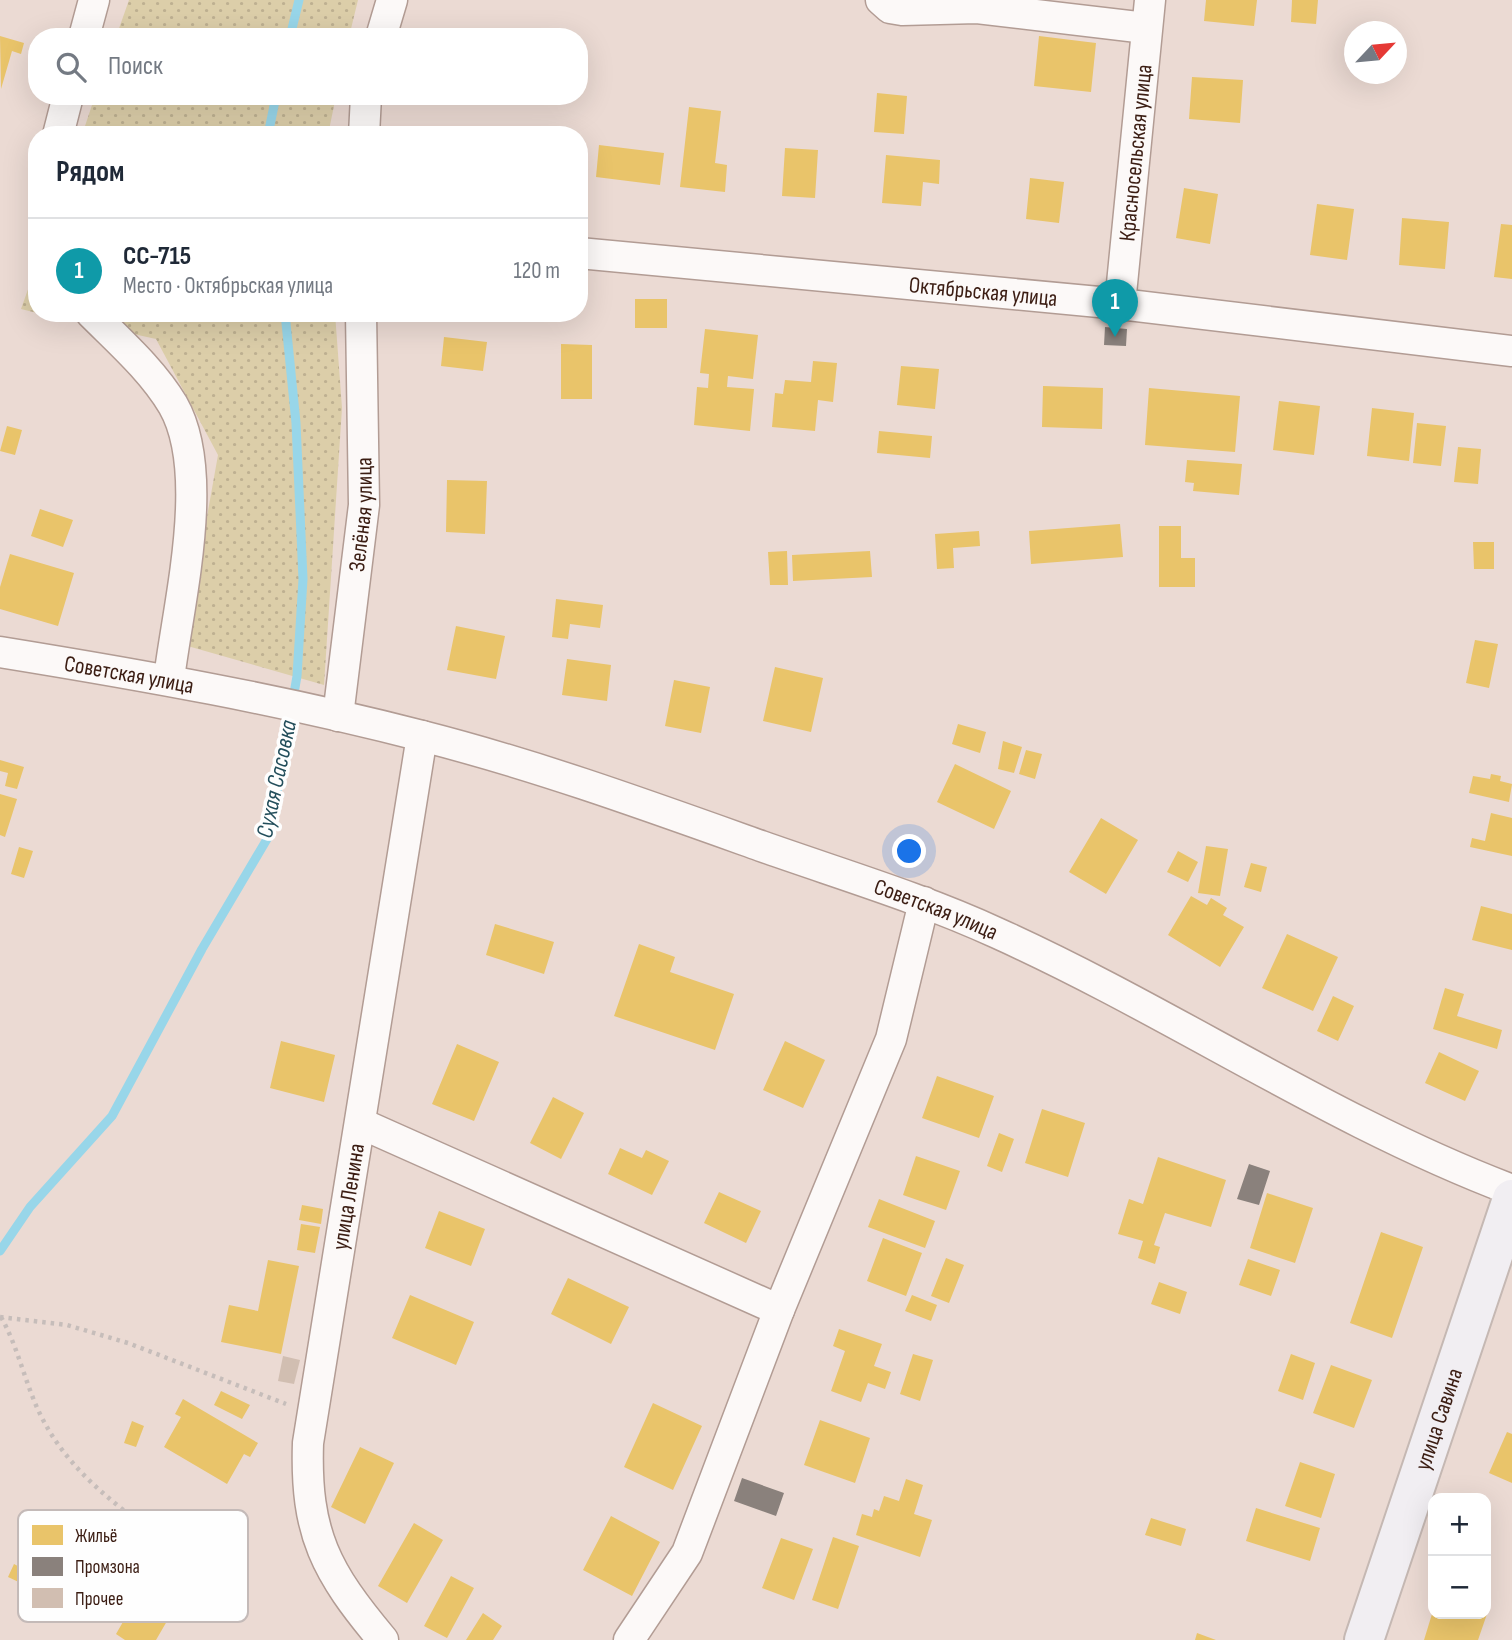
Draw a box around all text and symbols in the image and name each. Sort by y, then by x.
north arrow [1344,21,1407,84]
search box [28,28,588,105]
icon: search [52,48,90,86]
text: Поиск [108,51,163,82]
street label: Красносельская улица [1113,63,1159,243]
text: Рядом [56,154,124,190]
text: СС-715 [123,241,191,272]
text: 1 [74,257,84,285]
text: 120 m [514,257,560,285]
street label: Октябрьская улица [908,271,1059,313]
text: Место · Октябрьская улица [123,272,333,300]
pin: 1 [1092,279,1138,337]
street label: Зелёная улица [343,457,379,573]
street label: Советская улица [62,650,196,700]
water label: Сухая Сасовка [250,717,303,841]
your location [892,834,926,868]
street label: Советская улица [870,873,1002,947]
street label: улица Ленина [326,1141,371,1252]
street label: улица Савина [1409,1365,1469,1474]
map controls [1428,1493,1491,1619]
button: + [1428,1493,1491,1556]
legend [18,1510,248,1622]
text: Жильё [75,1525,118,1548]
text: Промзона [75,1556,140,1579]
button: − [1428,1556,1491,1619]
text: Прочее [75,1588,123,1611]

